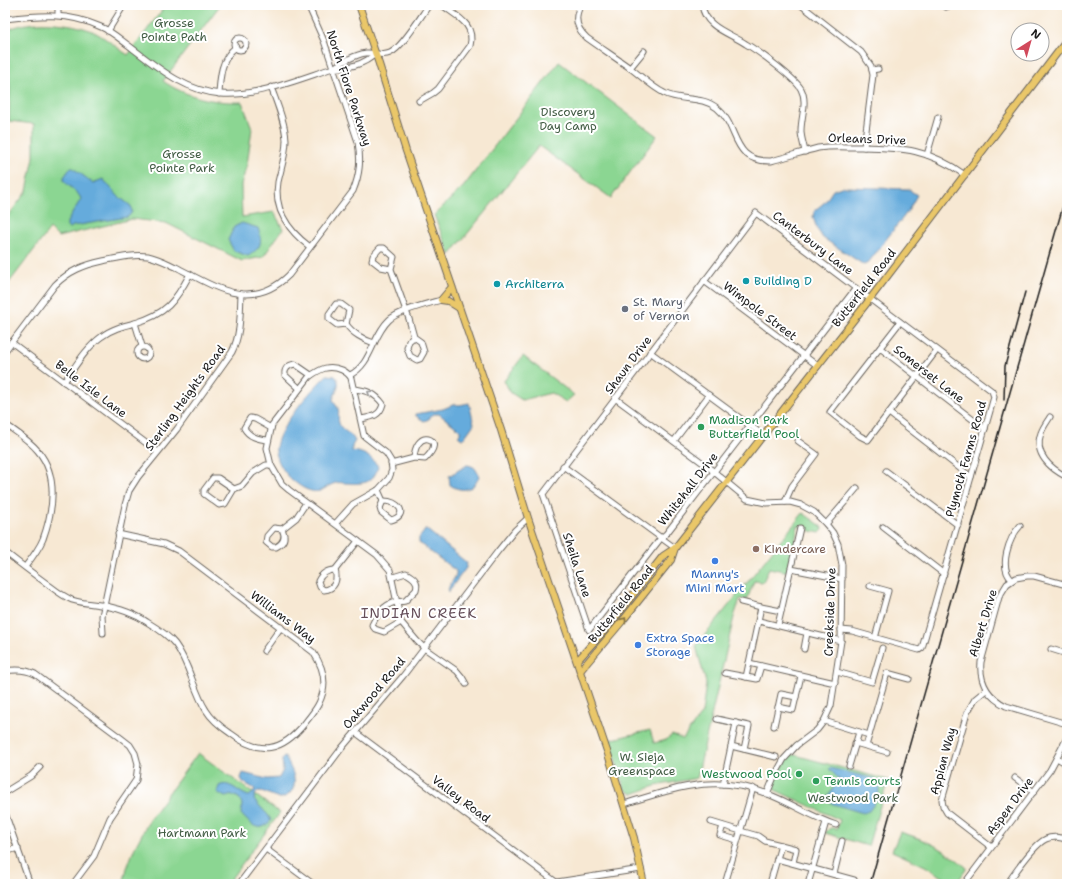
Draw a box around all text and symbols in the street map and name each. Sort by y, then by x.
park label: Grosse Pointe Path [141,15,207,45]
north arrow [1010,22,1050,62]
text: N [1028,26,1044,43]
street label: North Fiore Parkway [323,28,375,148]
park label: Discovery Day Camp [539,104,597,134]
street label: Orleans Drive [828,130,907,148]
park label: Grosse Pointe Park [149,146,215,176]
street label: Canterbury Lane [769,207,857,279]
street label: Butterfield Road [828,245,900,331]
place label: Building D [754,273,812,289]
place label: Architerra [505,276,565,292]
marker: Building D [741,276,751,286]
street label: Wimpole Street [720,278,800,344]
marker: Architerra [492,279,502,289]
place label: St. Mary of Vernon [633,294,690,324]
marker: St. Mary of Vernon [620,304,630,314]
street label: Shaun Drive [601,332,655,397]
street label: Sterling Heights Road [141,341,229,454]
street label: Somerset Lane [890,341,968,407]
street label: Belle Isle Lane [52,357,130,421]
one-way arrow [367,391,374,398]
street label: Plymoth Farms Road [942,399,990,519]
place label: Madison Park Butterfield Pool [709,412,799,442]
marker: Madison Park Butterfield Pool [696,422,706,432]
street label: Whitehall Drive [654,449,722,529]
street label: Sheila Lane [559,531,595,600]
place label: Kindercare [764,541,826,557]
marker: Kindercare [751,544,761,554]
marker: Manny's Mini Mart [710,556,720,566]
street label: Butterfield Road [585,562,658,646]
place label: Manny's Mini Mart [686,566,744,596]
street label: Creekside Drive [820,567,840,657]
street label: Williams Way [247,587,319,647]
street label: Albert Drive [965,587,1001,659]
district label: INDIAN CREEK [361,604,477,622]
one-way arrow [619,617,626,624]
place label: Extra Space Storage [646,630,715,660]
marker: Extra Space Storage [633,640,643,650]
street label: Oakwood Road [339,653,409,732]
street label: Appian Way [926,725,960,797]
park label: W. Sieja Greenspace [608,749,676,779]
place label: Westwood Pool [701,766,791,782]
marker: Westwood Pool [794,769,804,779]
street label: Valley Road [428,772,494,826]
place label: Tennis courts [824,773,901,789]
street label: Aspen Drive [983,774,1037,838]
marker: Tennis courts [811,776,821,786]
park label: Westwood Park [808,790,899,806]
park label: Hartmann Park [158,825,246,841]

